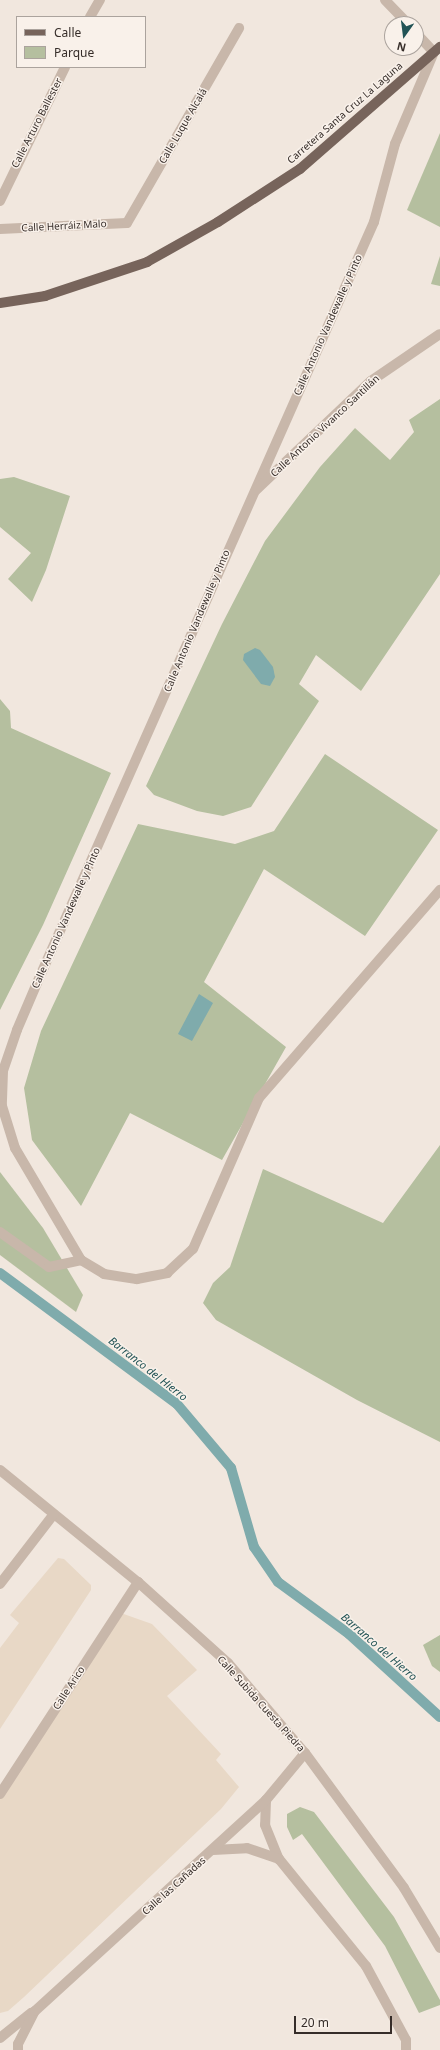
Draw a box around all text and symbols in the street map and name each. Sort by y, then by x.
legend [16,16,146,68]
north arrow [384,16,424,56]
text: Calle [54,24,81,41]
text: N [395,39,407,56]
text: Parque [54,44,94,61]
street label: Carretera Santa Cruz La Laguna [285,60,405,166]
street label: Calle Arturo Ballester [9,76,65,170]
street label: Calle Luque Alcalá [157,86,209,166]
street label: Calle Herráiz Malo [21,218,107,234]
street label: Calle Antonio Vandewalle y Pinto [291,253,365,397]
street label: Calle Antonio Vivanco Santillán [268,372,382,480]
street label: Calle Antonio Vandewalle y Pinto [162,548,232,694]
street label: Calle Antonio Vandewalle y Pinto [29,846,103,990]
water label: Barranco del Hierro [106,1334,190,1404]
water label: Barranco del Hierro [338,1610,420,1684]
street label: Calle Subida Cuesta Piedra [215,1654,307,1754]
street label: Calle Arico [51,1664,87,1712]
street label: Calle las Cañadas [140,1854,208,1918]
scale bar [296,2008,394,2034]
text: 20 m [301,2014,329,2031]

